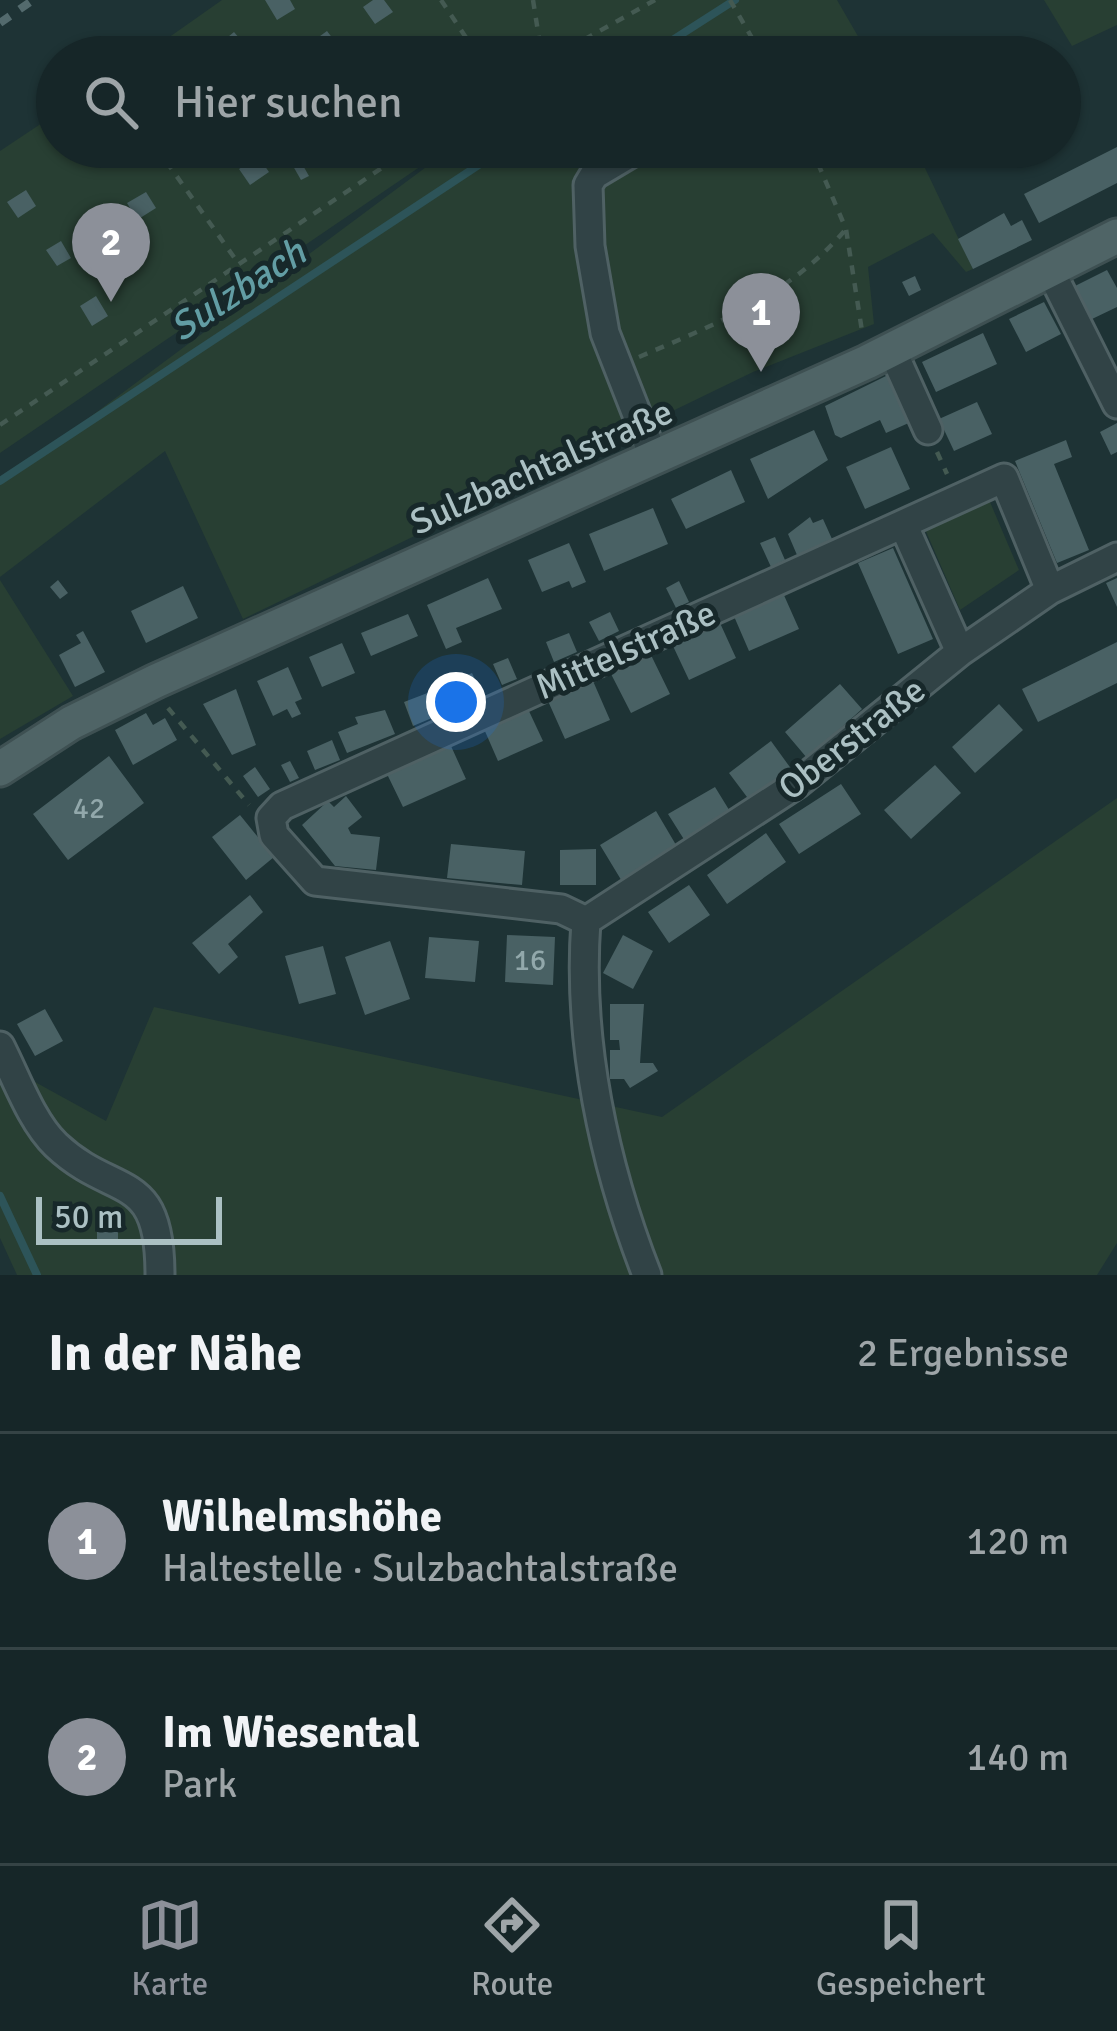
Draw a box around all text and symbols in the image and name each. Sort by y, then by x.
search box [36,36,1081,168]
icon: search [78,69,144,135]
text: Hier suchen [174,75,403,130]
pin: 2 [72,203,150,302]
water label: Sulzbach [161,227,316,351]
pin: 1 [722,273,800,372]
street label: Sulzbachtalstraße [404,389,680,545]
street label: Mittelstraße [529,591,723,710]
street label: Oberstraße [769,668,934,811]
your location [426,672,486,732]
house number: 42 [73,790,105,827]
house number: 16 [514,942,546,979]
scale bar [36,1191,222,1244]
text: 50 m [54,1197,123,1238]
text: In der Nähe [48,1322,302,1385]
text: 2 Ergebnisse [857,1329,1069,1377]
text: Wilhelmshöhe [162,1489,442,1544]
text: 1 [76,1517,98,1565]
text: 120 m [966,1517,1069,1565]
text: Haltestelle · Sulzbachtalstraße [162,1544,678,1592]
text: Im Wiesental [162,1705,420,1760]
text: 2 [76,1733,98,1781]
text: 140 m [966,1733,1069,1781]
text: Park [162,1760,237,1808]
tab: Karte [131,1892,208,2005]
tab: Route [471,1892,553,2005]
tab: Gespeichert [816,1892,986,2005]

